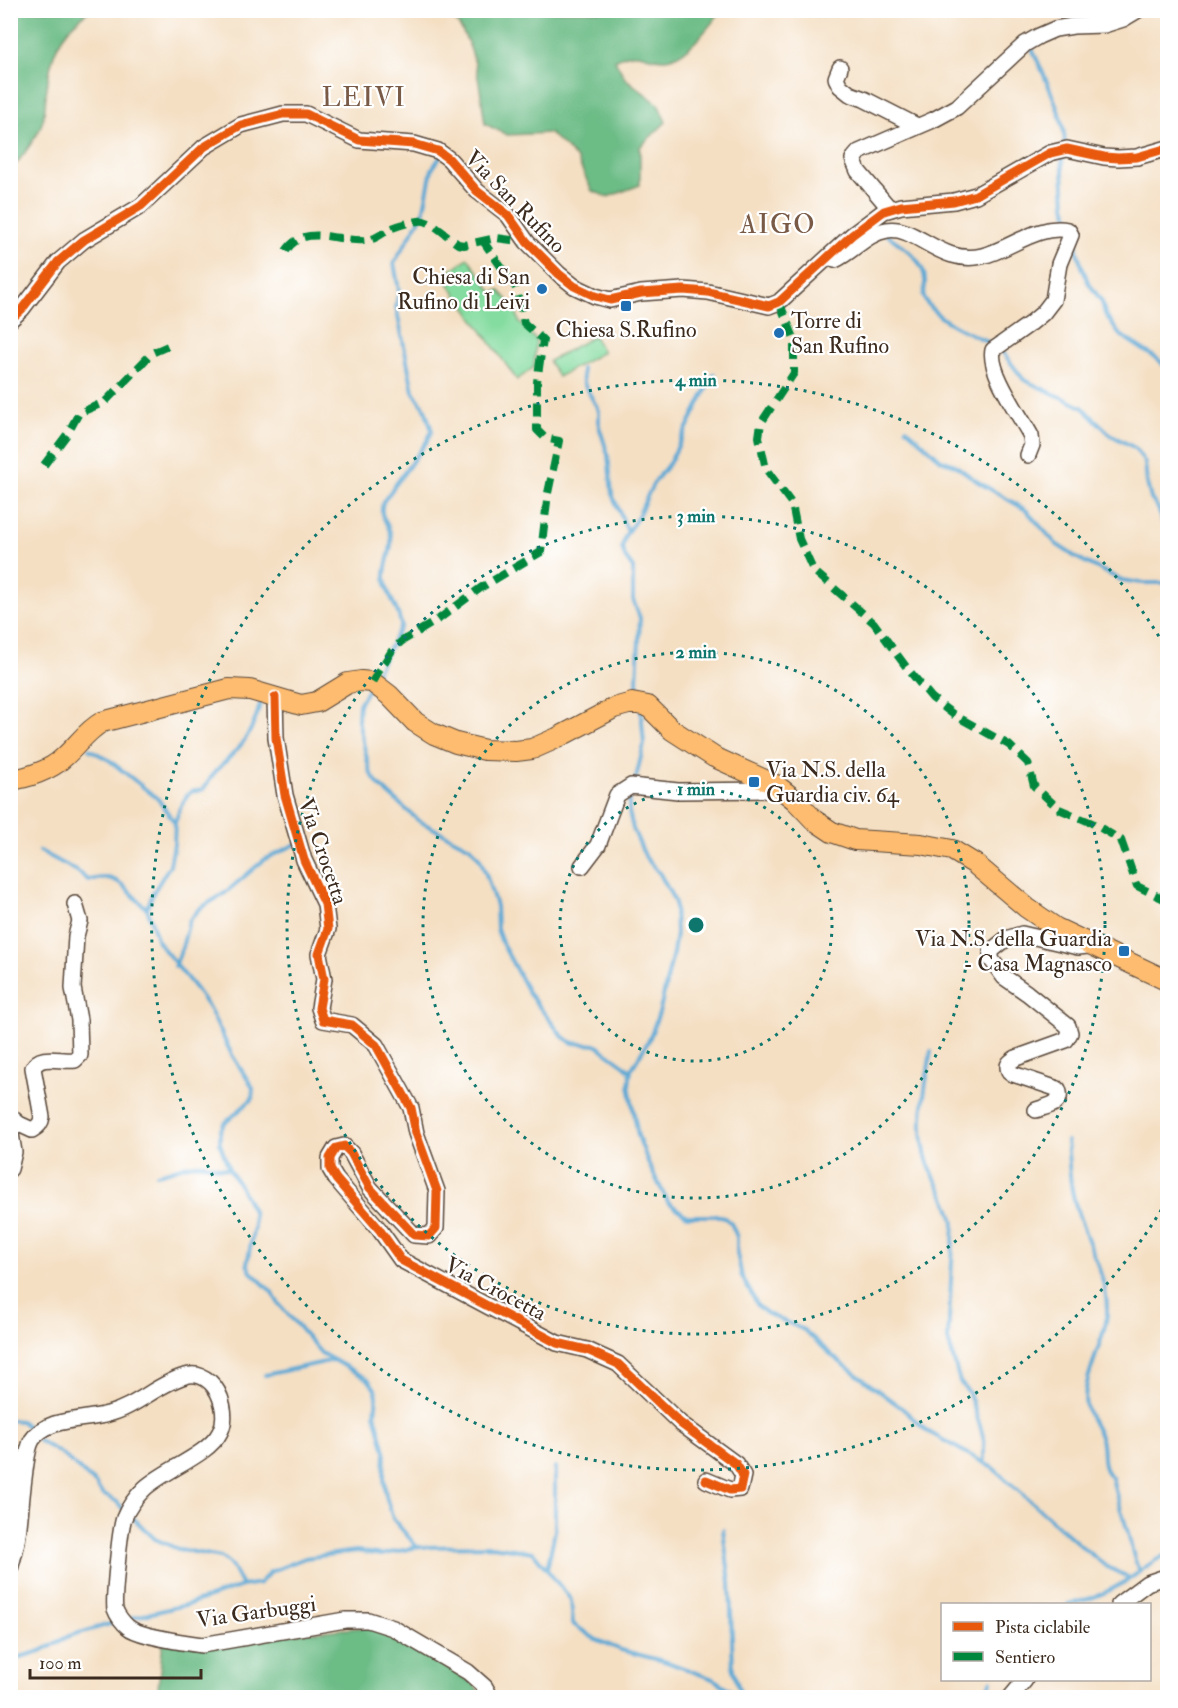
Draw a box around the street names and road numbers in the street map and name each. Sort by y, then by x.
street label: Via San Rufino [459,144,572,259]
street label: Via Crocetta [292,794,355,909]
street label: Via Crocetta [440,1250,552,1328]
street label: Via Garbuggi [195,1590,318,1634]

